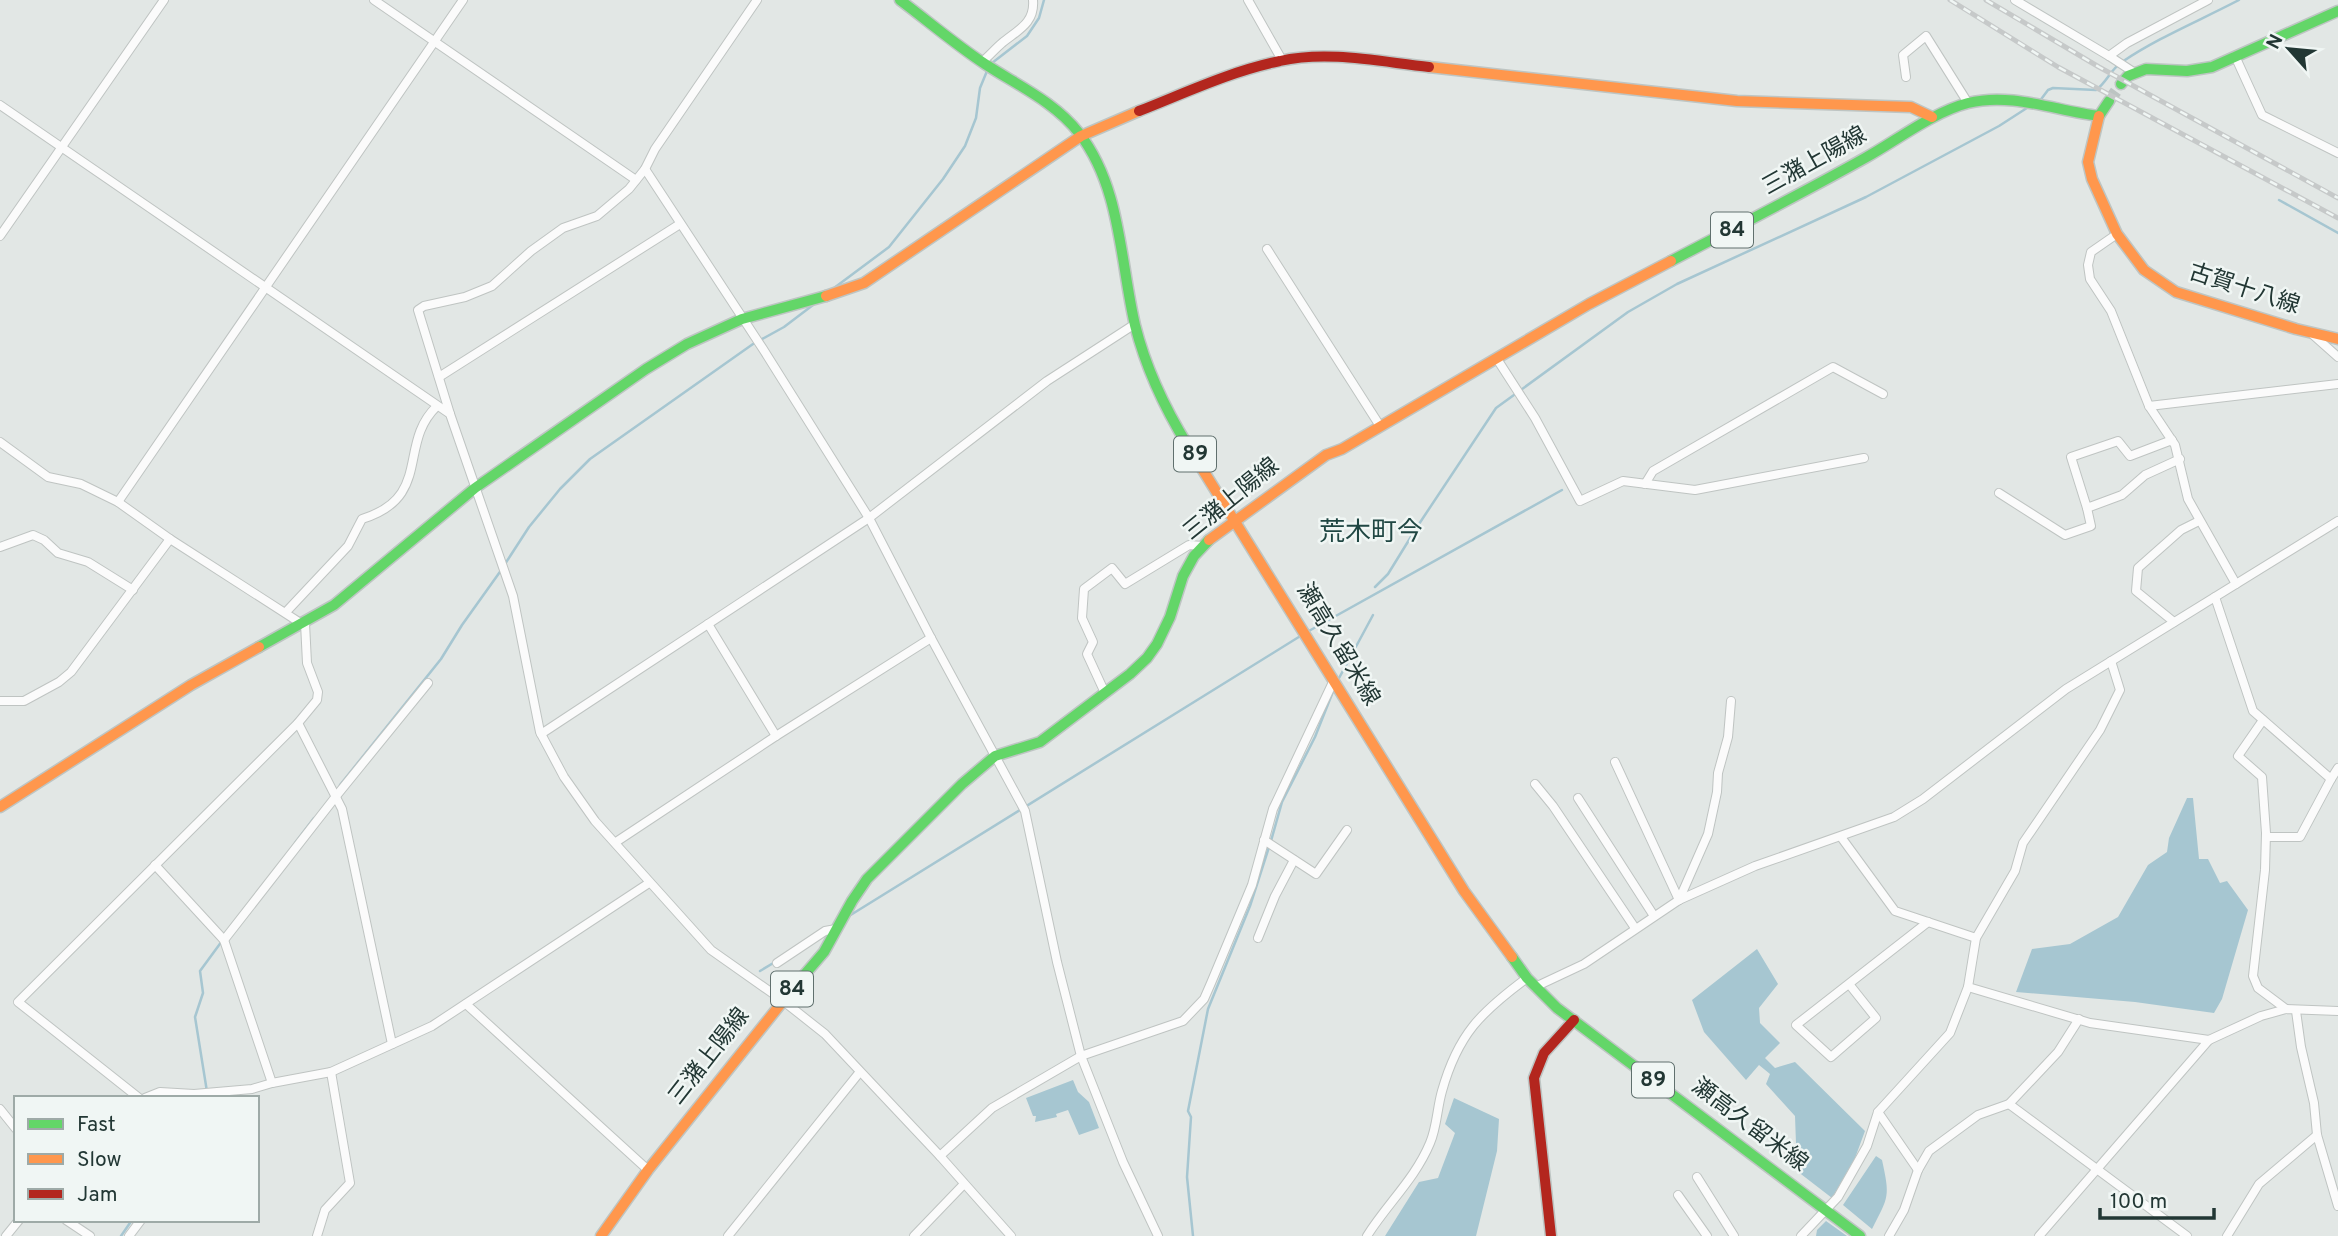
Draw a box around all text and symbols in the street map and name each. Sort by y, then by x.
north arrow [2254,14,2324,84]
text: N [2262,31,2289,54]
street label: 三潴上陽線 [1758,121,1872,203]
road number: 84 [1711,212,1753,247]
street label: 古賀十八線 [2185,258,2303,322]
road number: 89 [1174,436,1216,472]
street label: 三潴上陽線 [1178,453,1286,547]
district label: 荒木町今 [1319,517,1423,550]
street label: 瀬高久留米線 [1289,578,1385,712]
road number: 84 [771,972,813,1006]
street label: 三潴上陽線 [663,1003,757,1111]
road number: 89 [1632,1062,1674,1098]
street label: 瀬高久留米線 [1685,1073,1813,1179]
legend [14,1096,259,1222]
text: Fast [77,1112,116,1139]
text: Slow [77,1147,122,1174]
scale bar [2100,1176,2214,1220]
text: Jam [77,1182,118,1209]
text: 100 m [2110,1189,2167,1216]

